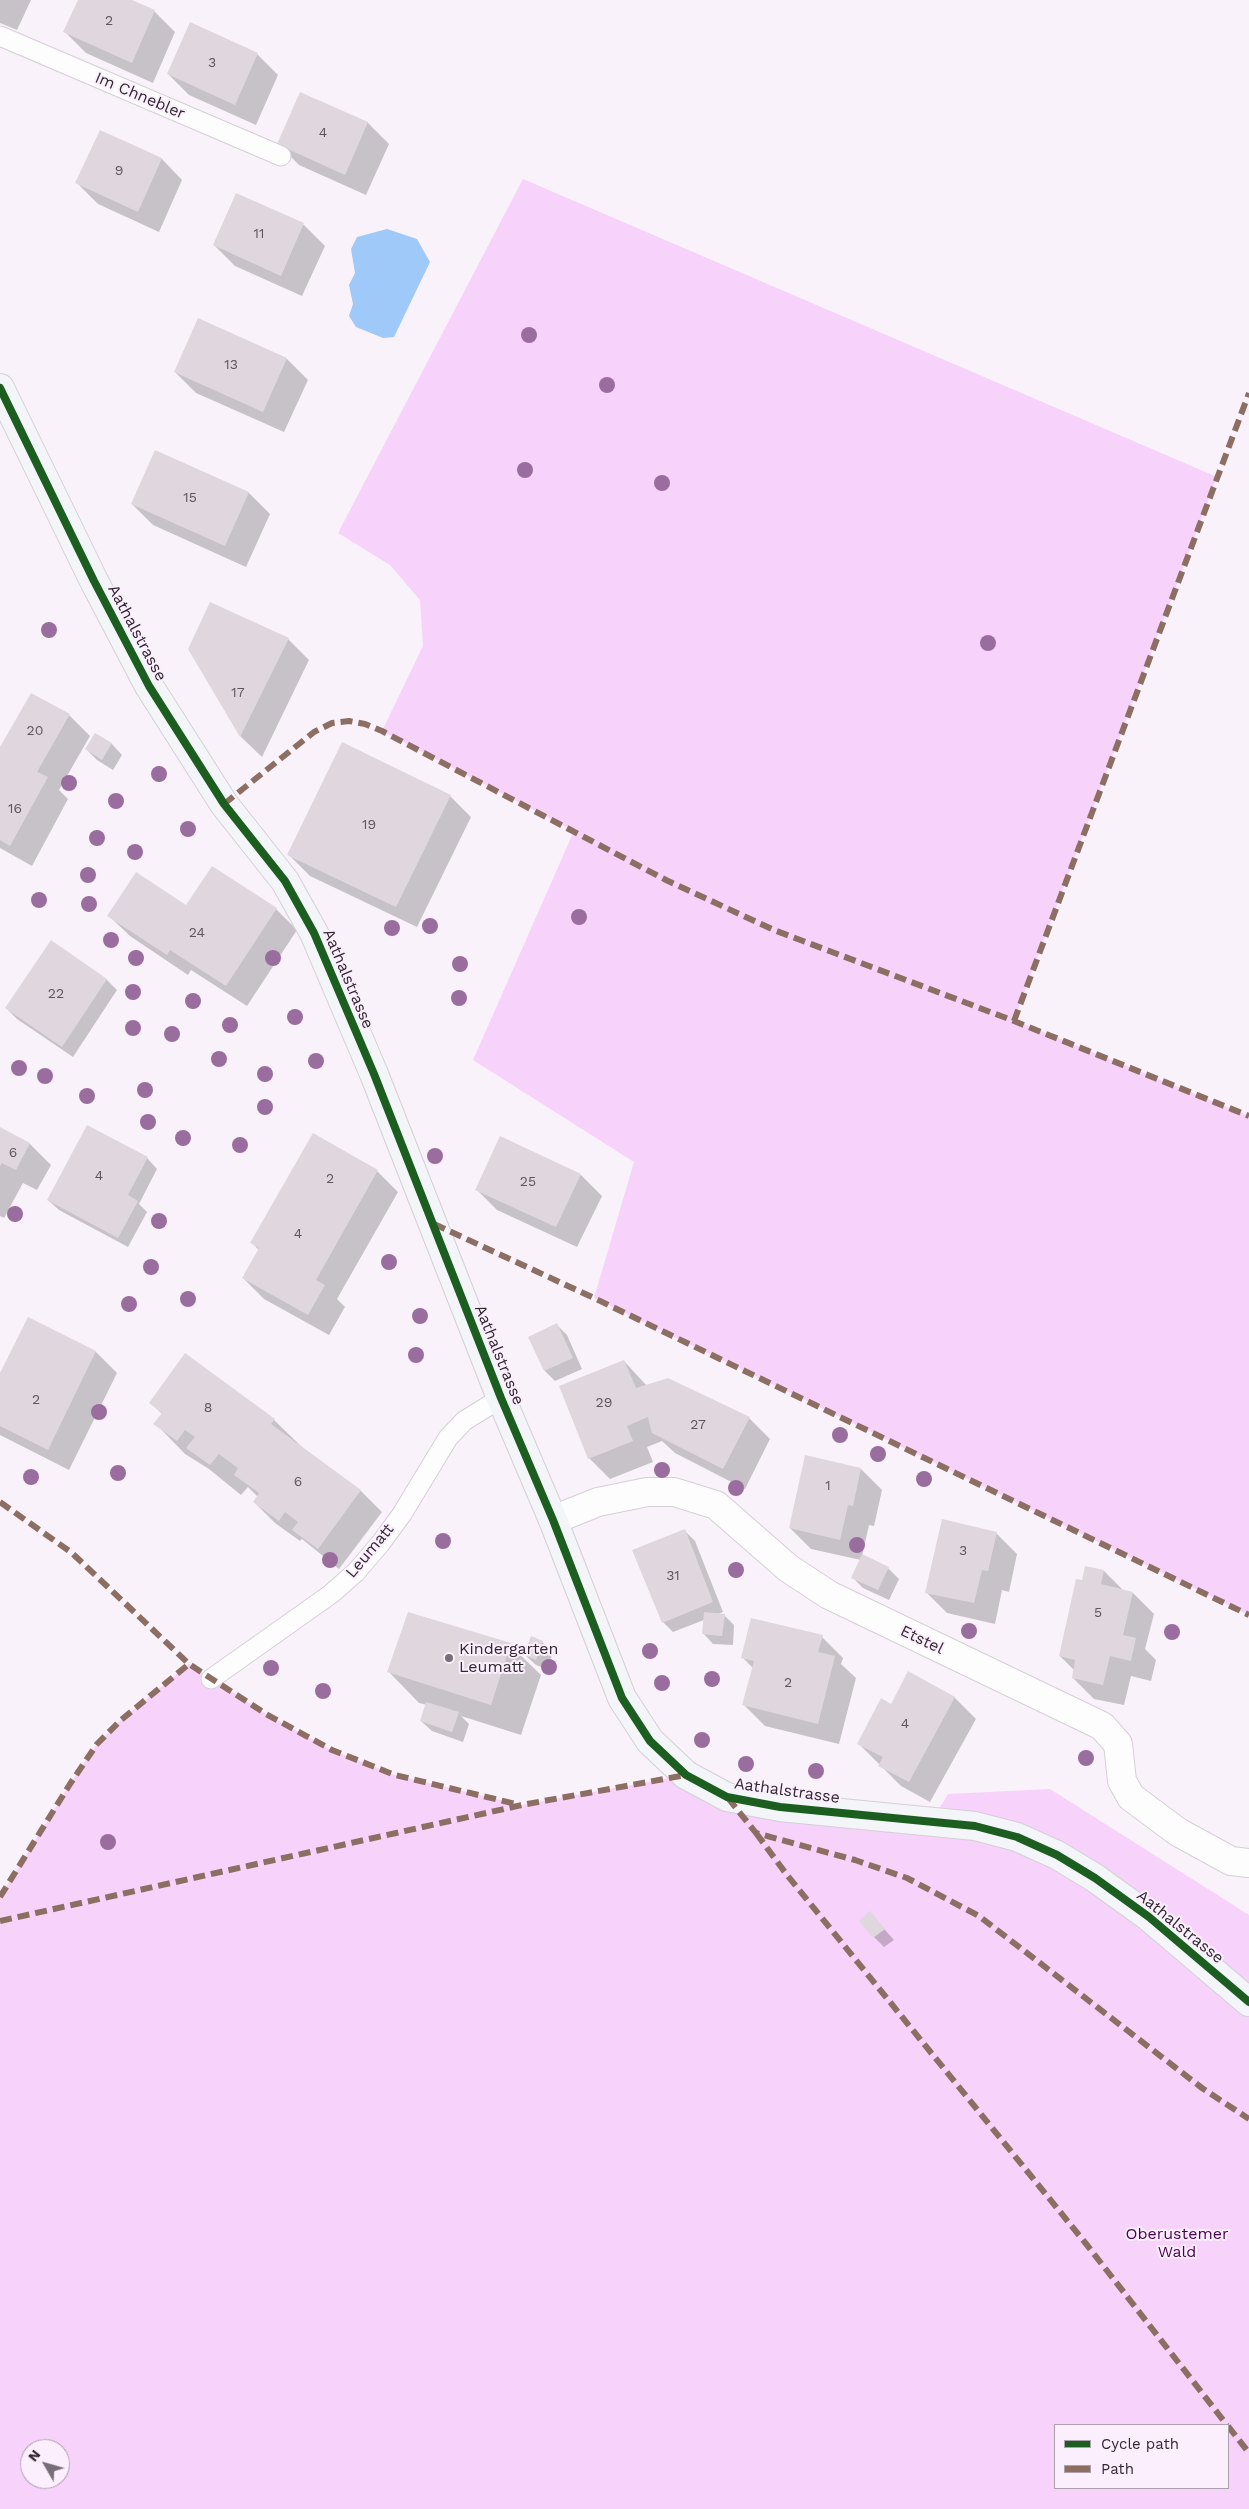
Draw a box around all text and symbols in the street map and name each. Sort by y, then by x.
house number: 2 [105,13,113,29]
house number: 3 [208,55,216,71]
street label: Im Chnebler [92,68,188,124]
house number: 4 [319,125,327,141]
house number: 9 [115,163,123,179]
house number: 11 [254,226,264,242]
house number: 13 [224,357,238,373]
house number: 15 [183,490,197,506]
street label: Aathalstrasse [104,581,170,685]
house number: 17 [231,685,245,701]
house number: 20 [27,723,43,739]
house number: 16 [8,801,22,817]
house number: 19 [362,817,376,833]
house number: 24 [189,925,205,941]
street label: Aathalstrasse [318,926,378,1032]
house number: 22 [48,986,64,1002]
house number: 6 [9,1145,17,1161]
house number: 4 [95,1168,103,1184]
house number: 2 [326,1171,334,1187]
house number: 25 [520,1174,536,1190]
house number: 4 [294,1226,302,1242]
street label: Aathalstrasse [470,1302,528,1408]
house number: 2 [32,1392,40,1408]
house number: 29 [596,1395,612,1411]
house number: 8 [204,1400,212,1416]
house number: 27 [690,1417,706,1433]
house number: 6 [294,1474,302,1490]
house number: 1 [825,1478,831,1494]
street label: Leumatt [342,1520,398,1582]
house number: 3 [959,1543,967,1559]
house number: 31 [666,1568,680,1584]
house number: 5 [1094,1605,1102,1621]
street label: Etstel [897,1621,947,1659]
place label: Kindergarten Leumatt [459,1639,559,1677]
marker: Kindergarten Leumatt [443,1652,455,1664]
house number: 2 [784,1675,792,1691]
house number: 4 [901,1716,909,1732]
street label: Aathalstrasse [733,1774,841,1808]
street label: Aathalstrasse [1133,1886,1227,1968]
park label: Oberustemer Wald [1126,2224,1228,2262]
legend [1054,2424,1229,2489]
text: Cycle path [1101,2435,1179,2453]
north arrow [20,2439,70,2489]
text: N [24,2446,43,2464]
text: Path [1101,2460,1134,2478]

